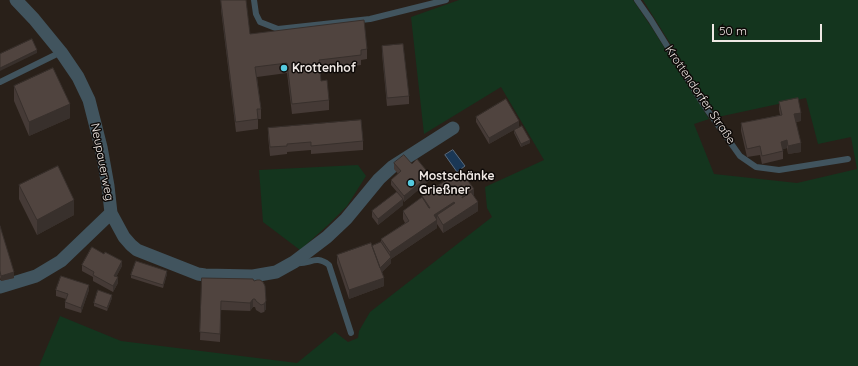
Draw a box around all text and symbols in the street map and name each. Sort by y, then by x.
scale bar [714,16,824,42]
text: 50 m [719,23,747,38]
street label: Krottendorfer Straße [662,43,738,147]
place label: Krottenhof [292,61,356,75]
marker: Krottenhof [279,63,289,73]
street label: Neupauerweg [87,122,117,202]
place label: Mostschänke Grießner [419,169,495,197]
marker: Mostschänke Grießner [406,178,416,188]

